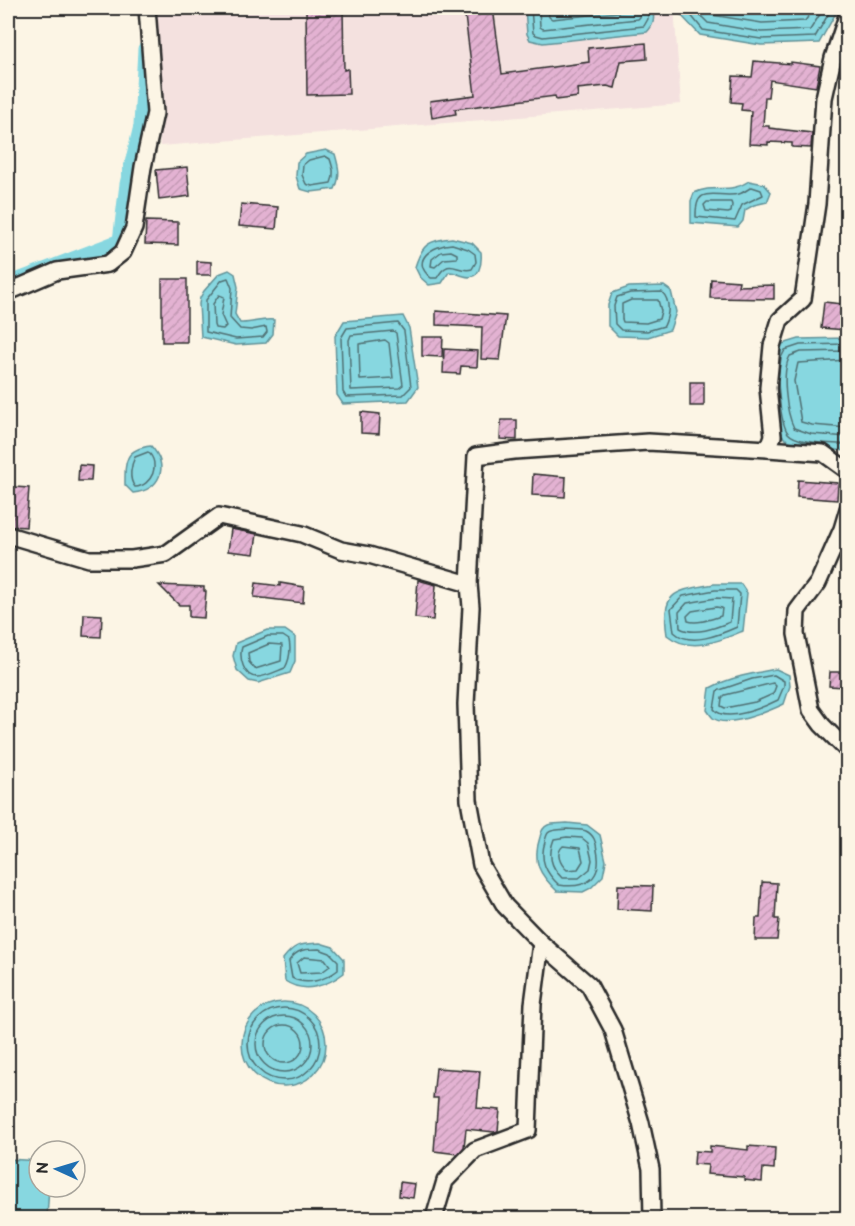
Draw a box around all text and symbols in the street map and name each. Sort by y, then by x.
north arrow [27,1139,87,1199]
text: N [34,1161,53,1175]

